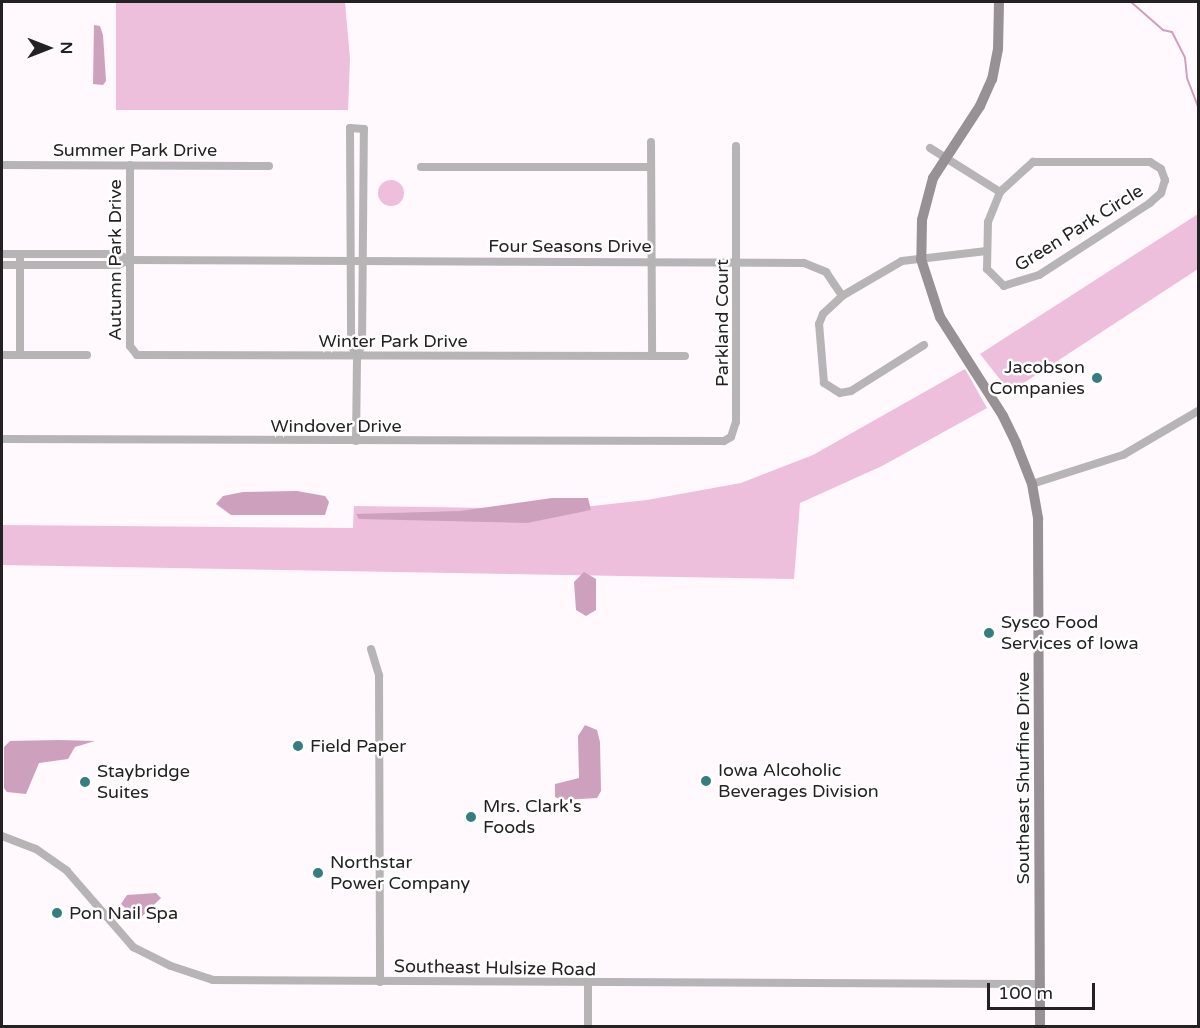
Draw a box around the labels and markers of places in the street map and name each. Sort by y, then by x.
place label: Jacobson Companies [990,357,1085,400]
marker: Jacobson Companies [1090,371,1104,385]
place label: Sysco Food Services of Iowa [1001,612,1139,654]
marker: Sysco Food Services of Iowa [982,626,996,640]
place label: Field Paper [310,735,406,757]
marker: Field Paper [291,739,305,753]
place label: Iowa Alcoholic Beverages Division [718,760,879,802]
place label: Staybridge Suites [97,761,190,804]
marker: Iowa Alcoholic Beverages Division [699,774,713,788]
marker: Staybridge Suites [78,775,92,789]
place label: Mrs. Clark's Foods [483,796,582,838]
marker: Mrs. Clark's Foods [464,810,478,824]
place label: Northstar Power Company [330,852,470,894]
marker: Northstar Power Company [311,866,325,880]
place label: Pon Nail Spa [69,902,178,924]
marker: Pon Nail Spa [50,906,64,920]

